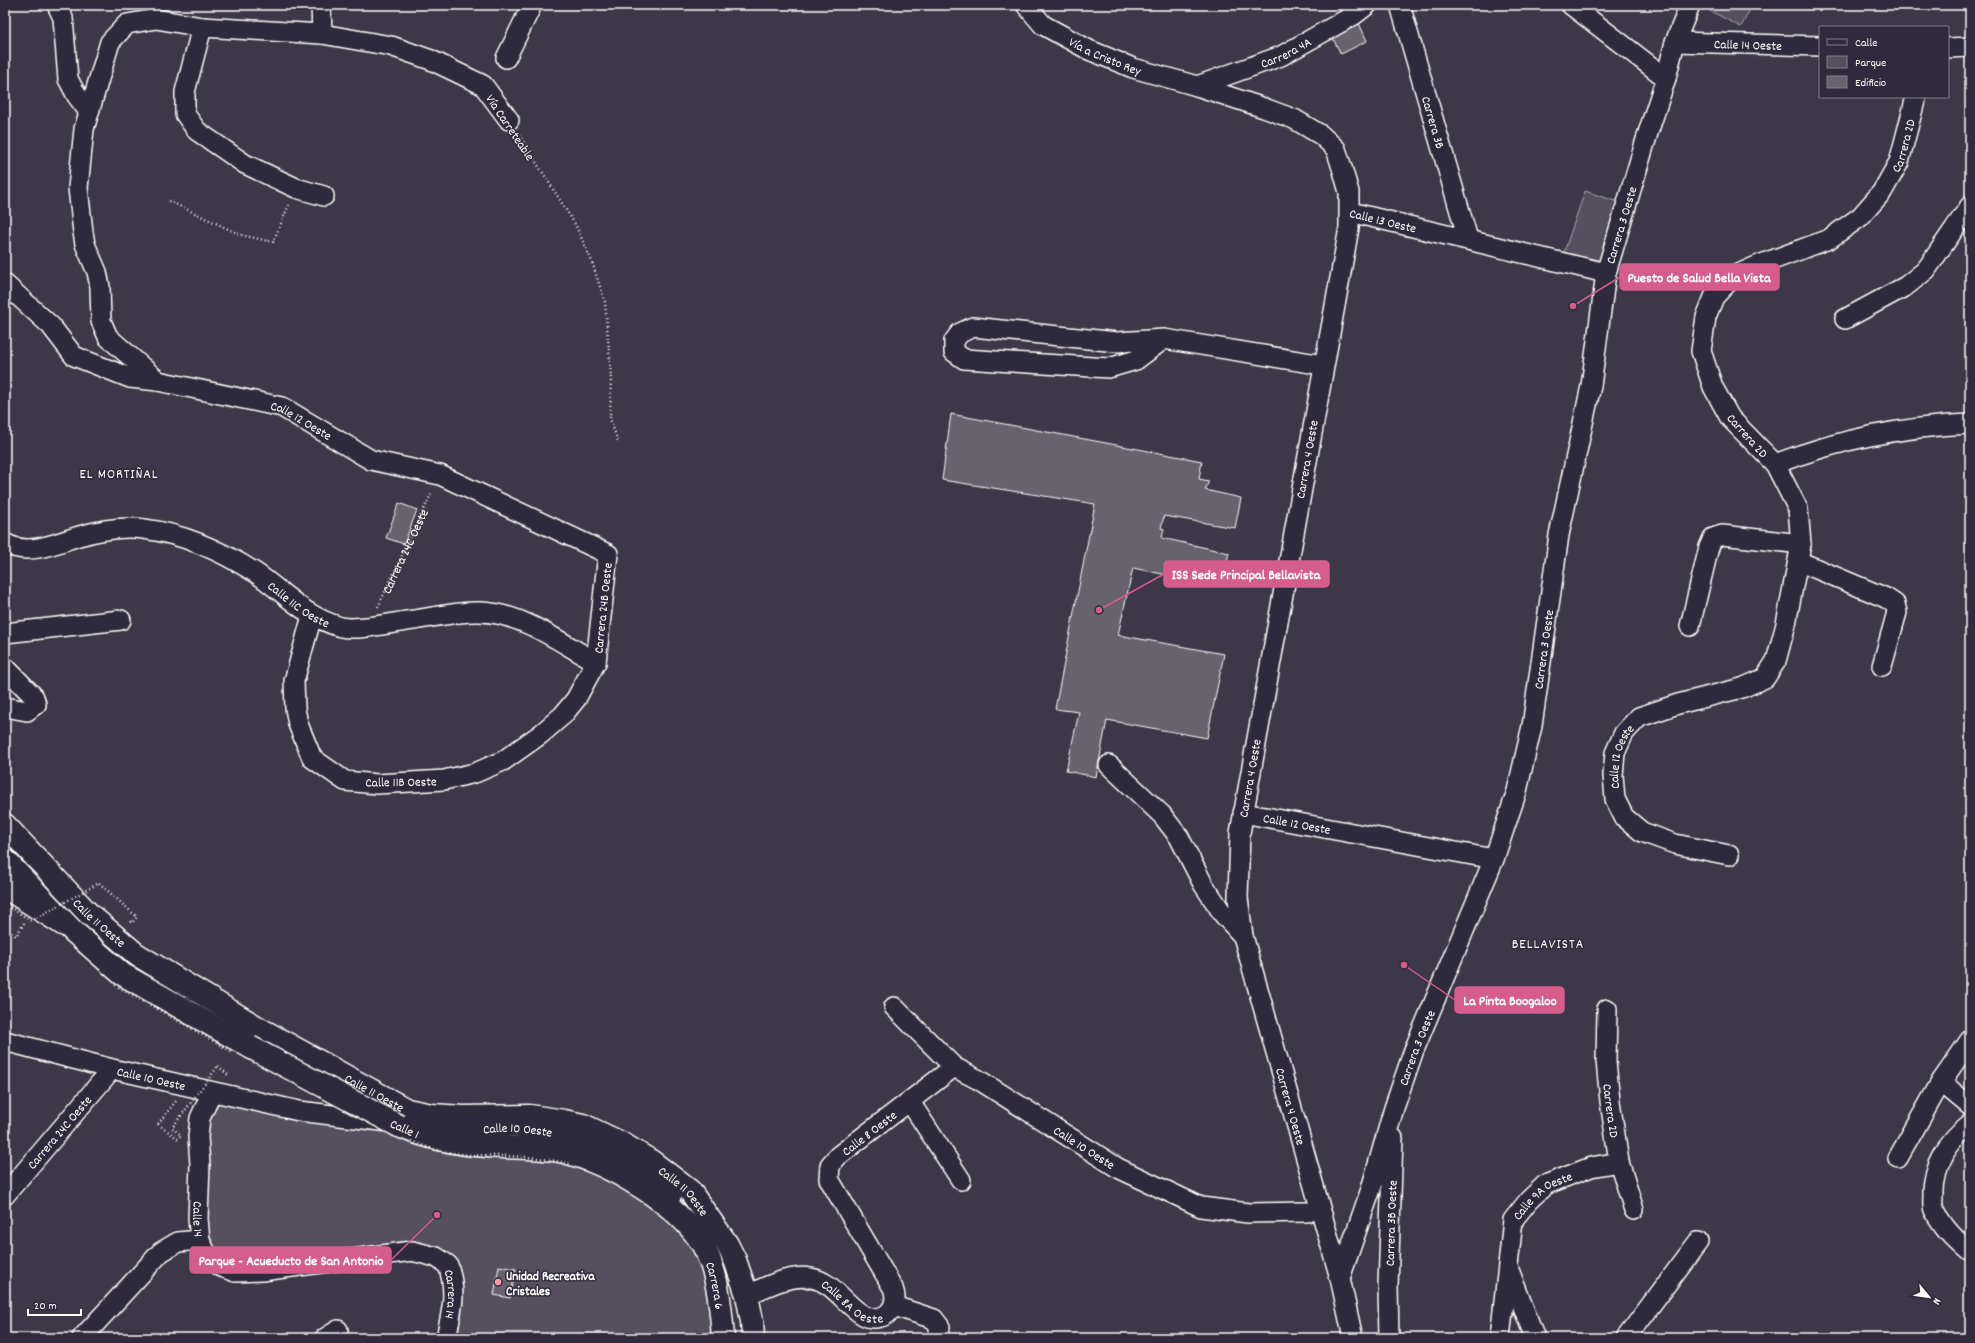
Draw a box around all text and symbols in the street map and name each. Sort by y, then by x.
legend [1819,26,1949,98]
street label: Vía a Cristo Rey [1065,34,1144,82]
street label: Carrera 4A [1259,34,1316,74]
text: Calle [1855,35,1878,52]
street label: Calle 14 Oeste [1714,36,1782,57]
text: Parque [1855,55,1886,72]
text: Edificio [1855,75,1886,92]
street label: Vía Carreteable [480,91,538,166]
street label: Carrera 3B [1415,94,1448,151]
street label: Carrera 2D [1888,117,1922,177]
street label: Carrera 3 Oeste [1602,184,1644,266]
street label: Calle 13 Oeste [1347,205,1418,240]
callout: Puesto de Salud Bella Vista [1620,264,1779,290]
text: Puesto de Salud Bella Vista [1627,269,1772,289]
street label: Calle 12 Oeste [269,398,335,447]
street label: Carrera 2D [1721,410,1772,463]
street label: Carrera 4 Oeste [1292,418,1325,500]
district label: EL MORTIÑAL [79,465,159,485]
street label: Carrera 24C Oeste [379,506,435,597]
callout: ISS Sede Principal Bellavista [1164,561,1329,587]
street label: Carrera 24B Oeste [590,562,619,655]
text: ISS Sede Principal Bellavista [1172,566,1322,586]
street label: Calle 11C Oeste [262,578,332,634]
street label: Carrera 3 Oeste [1530,608,1560,690]
street label: Calle 12 Oeste [1606,721,1640,790]
street label: Carrera 4 Oeste [1235,737,1268,819]
street label: Calle 11B Oeste [365,773,437,794]
street label: Calle 12 Oeste [1261,810,1332,841]
street label: Calle 11 Oeste [67,895,129,953]
district label: BELLAVISTA [1512,935,1584,955]
callout: La Pinta Boogaloo [1455,987,1564,1013]
text: La Pinta Boogaloo [1463,992,1557,1012]
street label: Carrera 3 Oeste [1395,1007,1442,1089]
street label: Calle 10 Oeste [115,1063,187,1097]
street label: Carrera 4 Oeste [1269,1066,1309,1148]
street label: Calle 11 Oeste [340,1070,407,1119]
street label: Carrera 2D [1596,1083,1622,1140]
street label: Carrera 24C Oeste [24,1092,98,1174]
street label: Calle 8 Oeste [839,1107,902,1162]
street label: Calle 1 [386,1115,422,1145]
street label: Calle 10 Oeste [482,1120,554,1144]
street label: Calle 10 Oeste [1049,1122,1118,1176]
street label: Calle 11 Oeste [653,1163,712,1221]
street label: Calle 9A Oeste [1509,1168,1576,1225]
street label: Carrera 3B Oeste [1382,1180,1404,1266]
street label: Calle 14 [186,1201,207,1238]
callout: Parque - Acueducto de San Antonio [190,1247,391,1273]
text: Parque - Acueducto de San Antonio [198,1252,384,1272]
street label: Carrera 6 [699,1260,727,1311]
street label: Carrera 14 [438,1268,460,1320]
place label: Unidad Recreativa Cristales [506,1268,595,1302]
street label: Calle 8A Oeste [817,1276,886,1330]
marker: Unidad Recreativa Cristales [493,1277,503,1287]
north arrow [1909,1277,1949,1317]
scale bar [28,1291,81,1317]
text: N [1927,1295,1944,1308]
text: 20 m [34,1298,57,1315]

